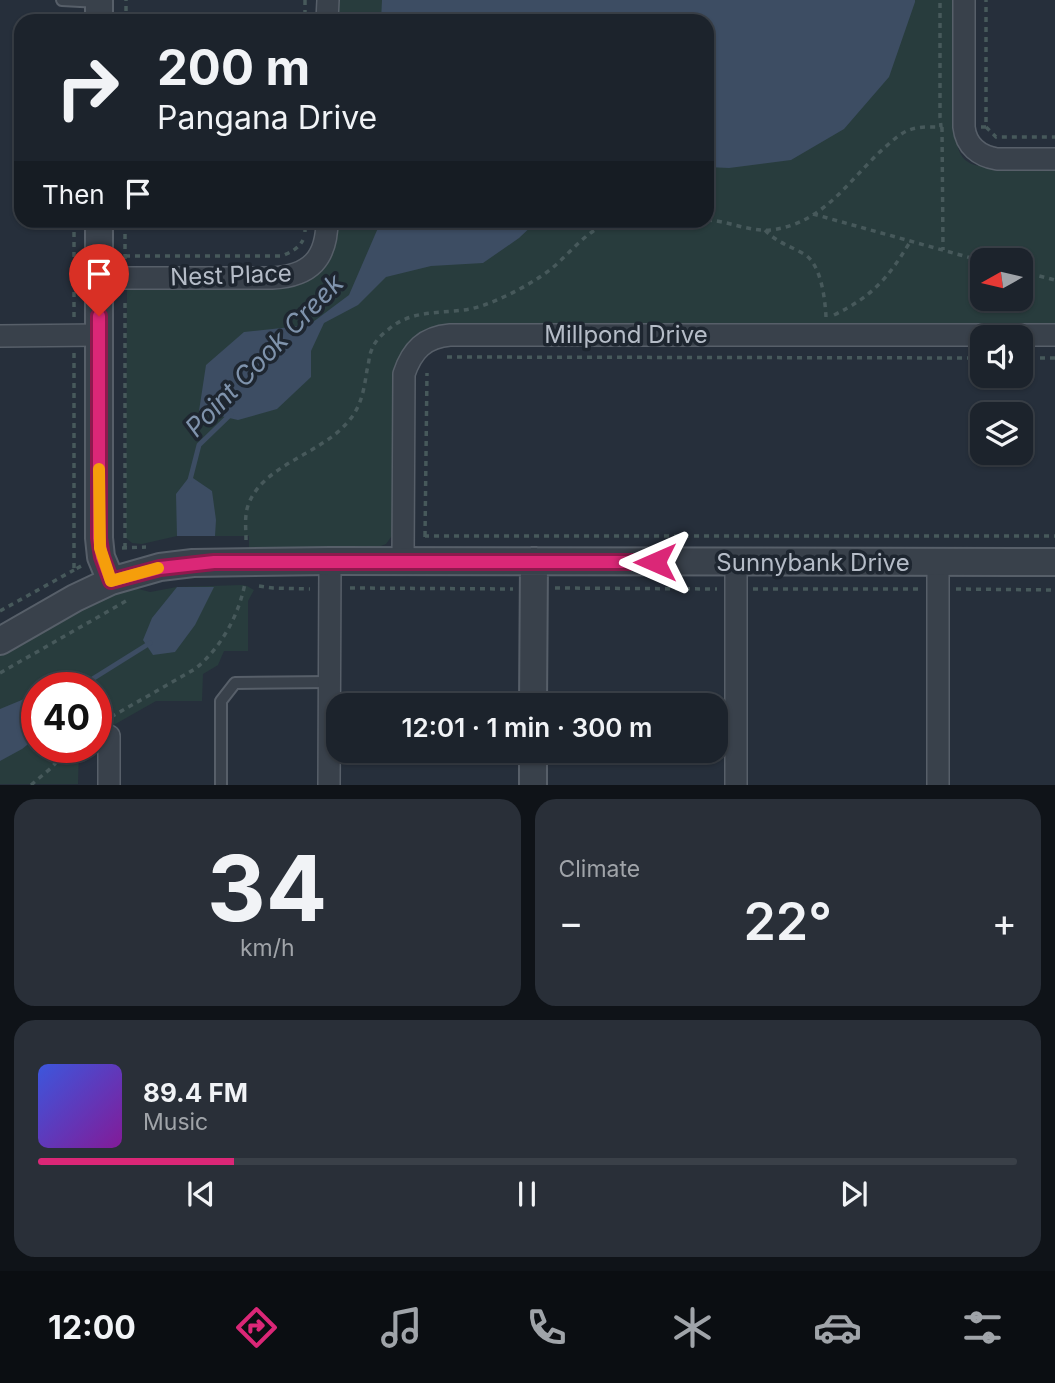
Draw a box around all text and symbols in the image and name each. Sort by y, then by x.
text: 200 m [157,38,310,97]
icon: right [42,42,133,133]
text: Pangana Drive [157,98,377,137]
icon: arrive [119,175,157,213]
text: Then [42,179,105,210]
pin [69,244,129,316]
north arrow [970,248,1032,312]
map controls [970,248,1033,465]
icon: arrive [80,255,118,293]
street label: Nest Place [170,258,292,292]
water label: Point Cook Creek [179,267,350,443]
street label: Millpond Drive [544,320,708,349]
button: sound [970,325,1033,388]
button: layers [970,402,1033,465]
position arrow [618,525,692,599]
street label: Sunnybank Drive [716,548,910,577]
speed limit sign: 40 [21,672,112,763]
text: 12:01 · 1 min · 300 m [402,712,652,743]
text: 34 [207,833,327,943]
text: Climate [559,855,640,883]
text: 22° [743,890,832,953]
text: − [559,899,584,945]
text: + [992,899,1017,945]
text: km/h [240,934,295,962]
text: 89.4 FM [143,1077,248,1108]
text: Music [143,1108,208,1136]
icon: previous [182,1175,220,1213]
icon: pause [508,1175,546,1213]
icon: next [835,1175,873,1213]
icon: directions [232,1303,281,1352]
icon: music [377,1303,426,1352]
icon: phone [522,1303,571,1352]
icon: climate [668,1303,717,1352]
icon: car [813,1303,862,1352]
icon: filters [958,1303,1007,1352]
text: 12:00 [48,1308,136,1347]

